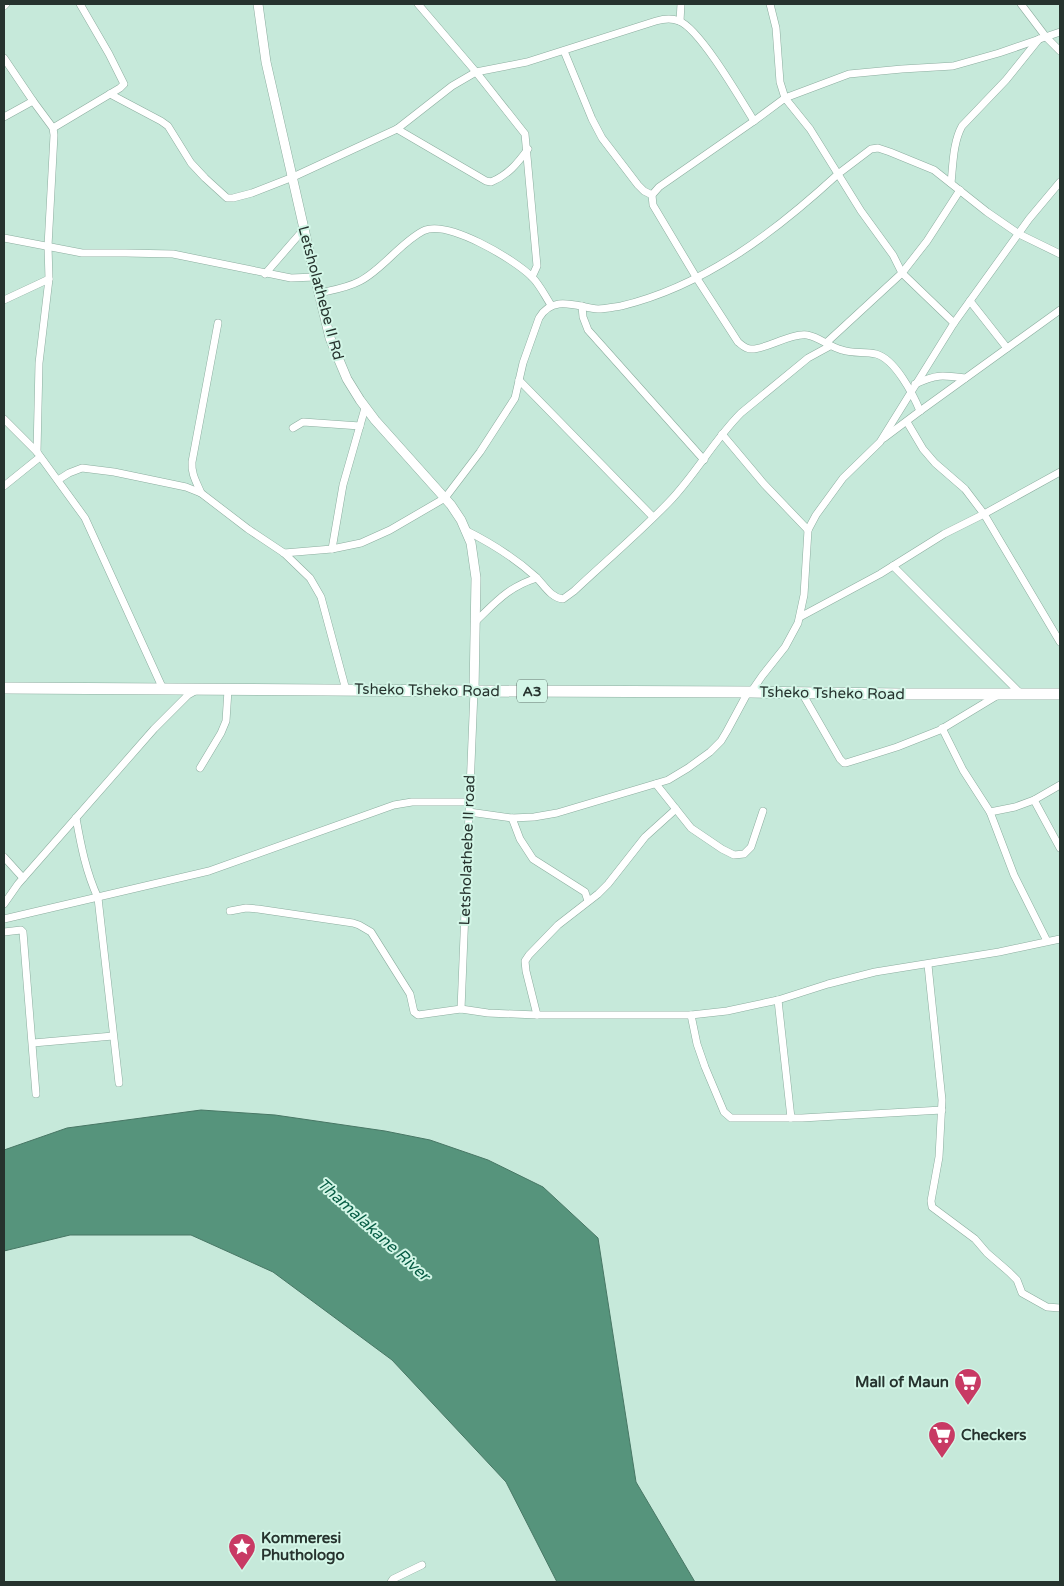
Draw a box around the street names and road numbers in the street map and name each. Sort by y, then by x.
street label: Letsholathebe II Rd [294,224,348,362]
road number: A3 [517,679,547,702]
street label: Tsheko Tsheko Road [354,680,500,700]
street label: Tsheko Tsheko Road [759,683,905,703]
street label: Letsholathebe II road [455,774,479,926]

